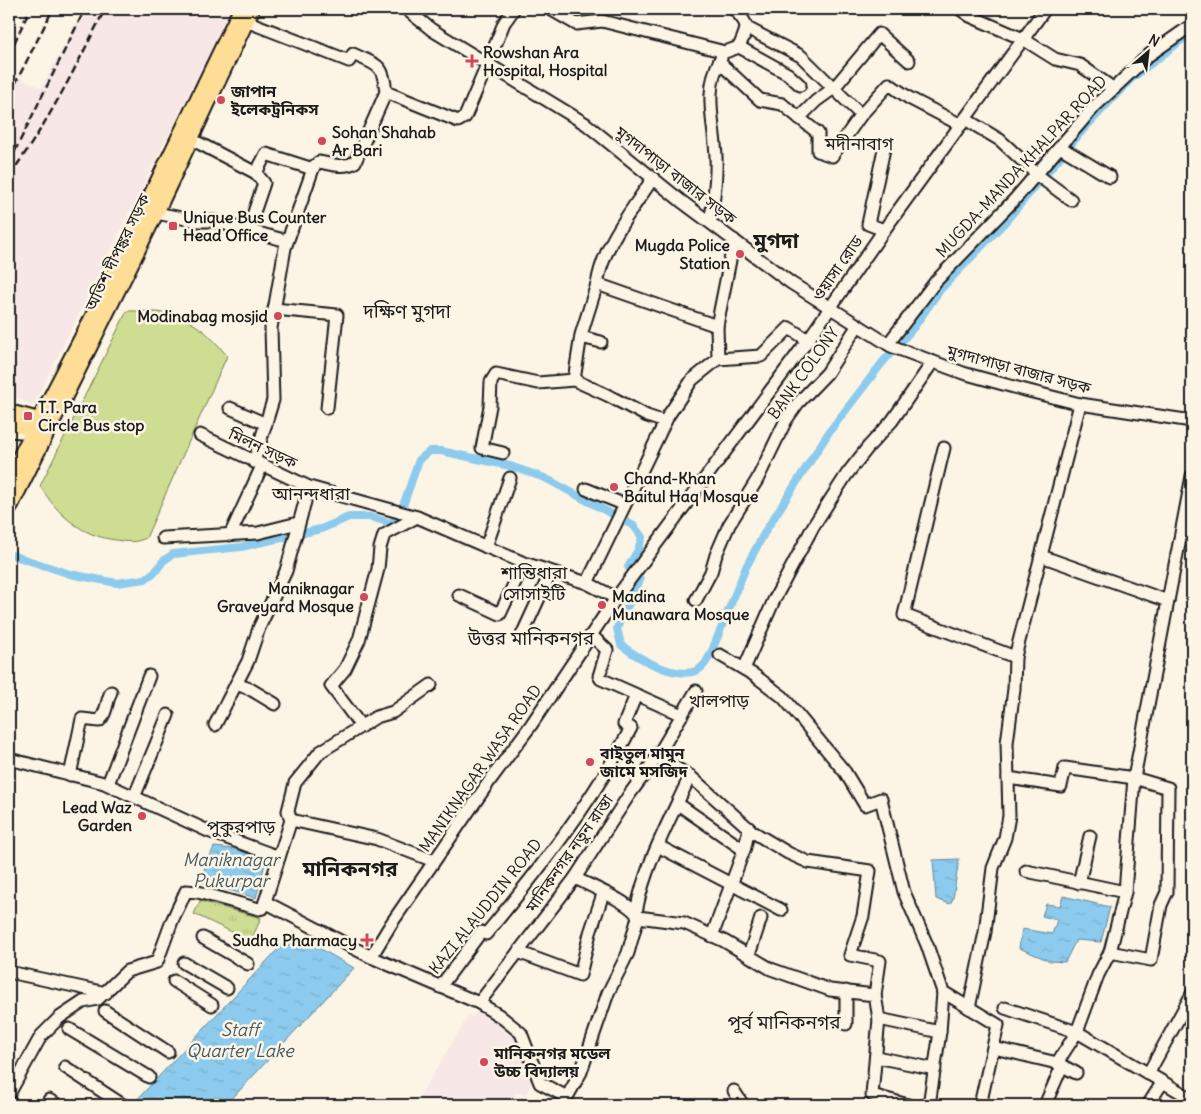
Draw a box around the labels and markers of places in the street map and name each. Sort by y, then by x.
place label: Rowshan Ara Hospital, Hospital [483,42,607,81]
marker: Rowshan Ara Hospital, Hospital [465,54,479,68]
place label: জাপান ইলেকট্রনিকস [230,81,319,119]
marker: জাপান ইলেকট্রনিকস [215,94,227,106]
place label: Sohan Shahab Ar Bari [332,122,436,160]
marker: Sohan Shahab Ar Bari [316,135,328,147]
place label: Unique Bus Counter Head Office [183,207,327,245]
marker: Unique Bus Counter Head Office [167,220,179,232]
place label: Mugda Police Station [635,235,730,273]
marker: Mugda Police Station [734,248,746,260]
place label: Modinabag mosjid [137,306,269,327]
marker: Modinabag mosjid [272,310,284,322]
place label: T.T. Para Circle Bus stop [38,397,144,436]
marker: T.T. Para Circle Bus stop [22,410,34,422]
place label: Chand-Khan Baitul Haq Mosque [624,468,759,507]
marker: Chand-Khan Baitul Haq Mosque [608,481,620,493]
place label: Maniknagar Graveyard Mosque [217,578,354,617]
place label: Madina Munawara Mosque [612,586,750,625]
marker: Maniknagar Graveyard Mosque [358,591,370,603]
marker: Madina Munawara Mosque [596,599,608,611]
place label: বাইতুল মামুন জামে মসজিদ [599,743,688,781]
marker: বাইতুল মামুন জামে মসজিদ [584,756,596,768]
place label: Lead Waz Garden [62,797,132,835]
marker: Lead Waz Garden [136,810,148,822]
place label: Sudha Pharmacy [232,930,357,951]
marker: Sudha Pharmacy [361,934,373,946]
place label: মানিকনগর মডেল উচ্চ বিদ্যালয় [493,1043,611,1081]
marker: মানিকনগর মডেল উচ্চ বিদ্যালয় [478,1056,490,1068]

